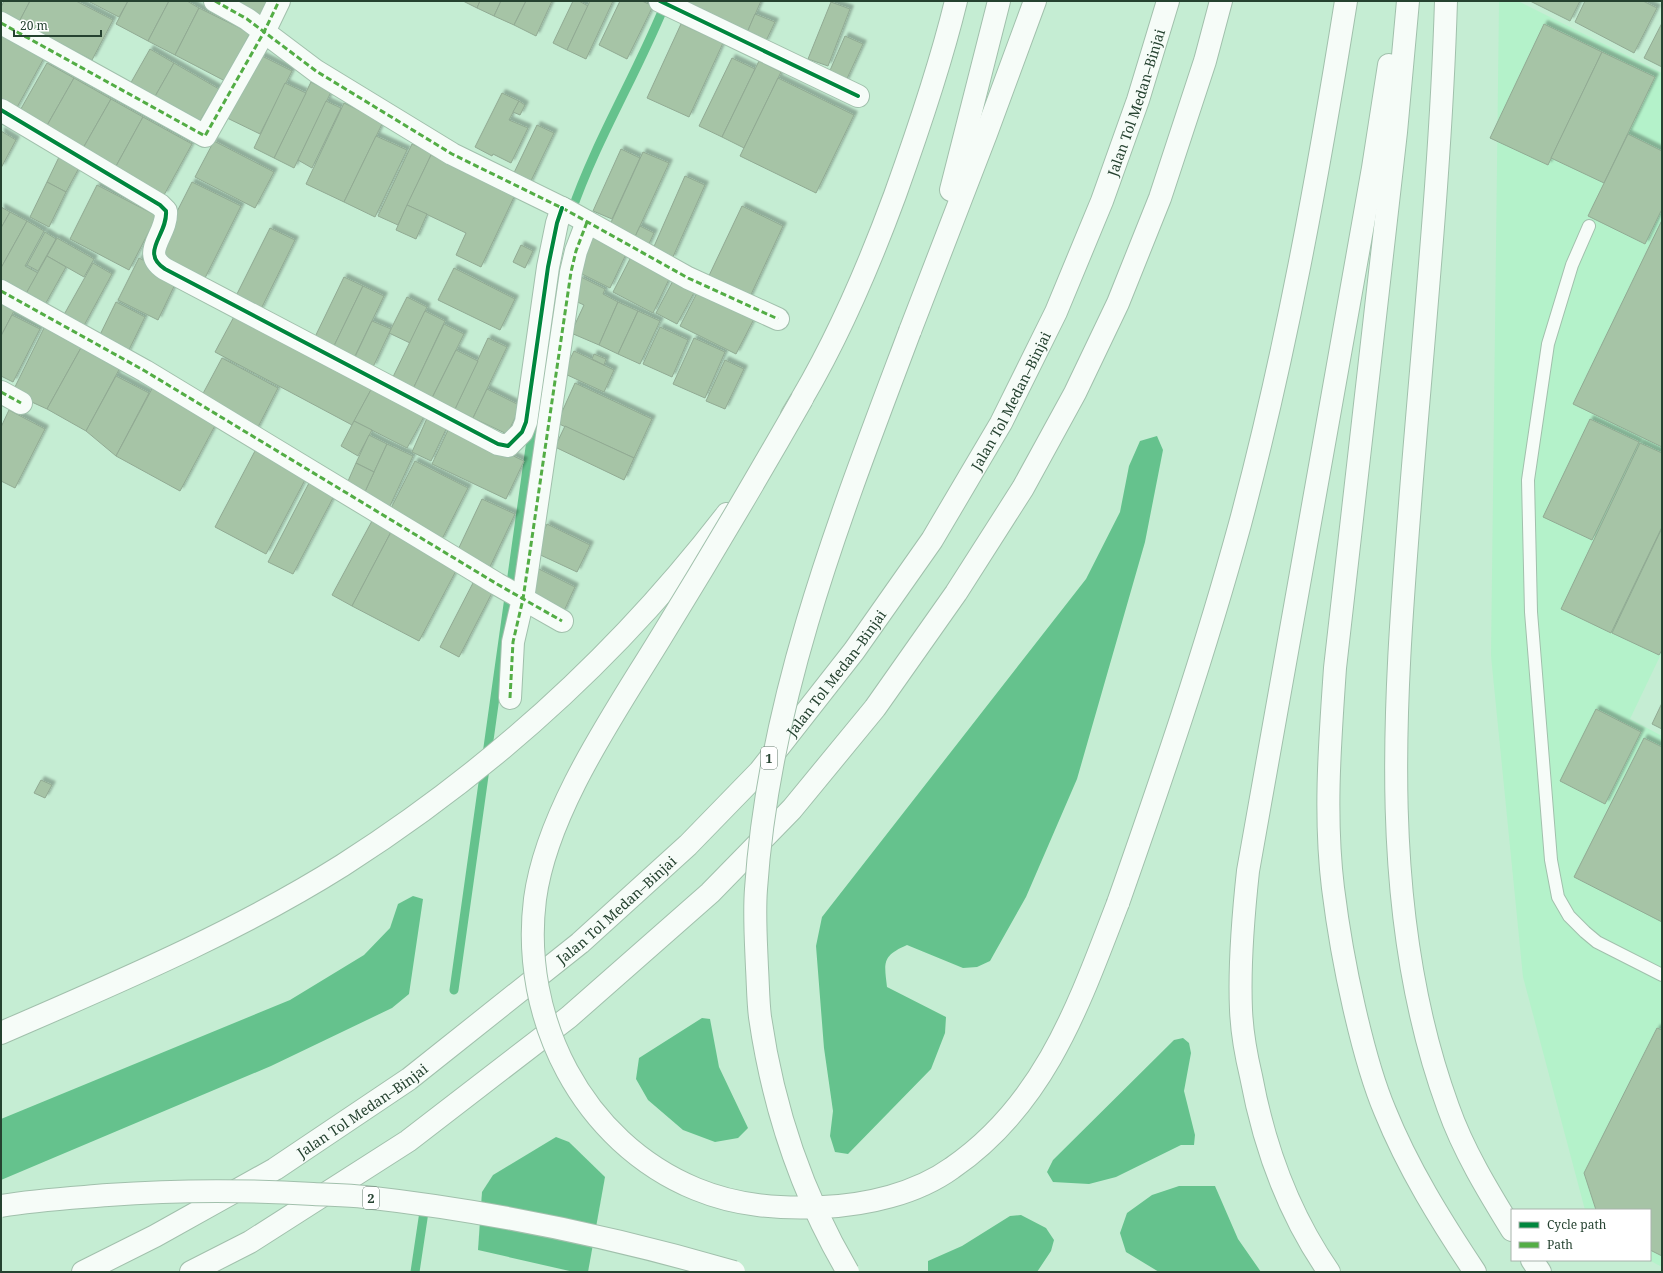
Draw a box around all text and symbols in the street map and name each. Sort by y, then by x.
scale bar [14,12,101,38]
text: 20 m [20,17,48,34]
street label: Jalan Tol Medan–Binjai [1102,26,1169,180]
street label: Jalan Tol Medan–Binjai [965,328,1055,474]
street label: Jalan Tol Medan–Binjai [781,605,890,741]
road number: 1 [761,747,777,769]
street label: Jalan Tol Medan–Binjai [551,851,680,968]
street label: Jalan Tol Medan–Binjai [292,1058,432,1162]
road number: 2 [363,1187,379,1209]
legend [1511,1209,1651,1261]
text: Cycle path [1547,1216,1607,1233]
text: Path [1547,1236,1573,1253]

